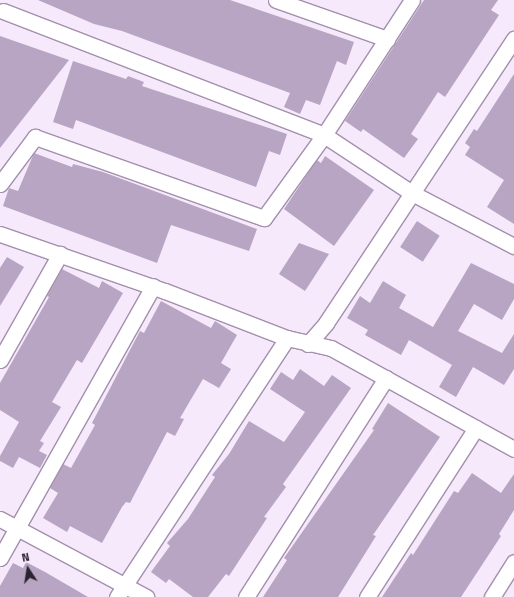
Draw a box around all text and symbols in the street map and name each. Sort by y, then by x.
north arrow [8,549,48,589]
text: N [20,549,31,566]

